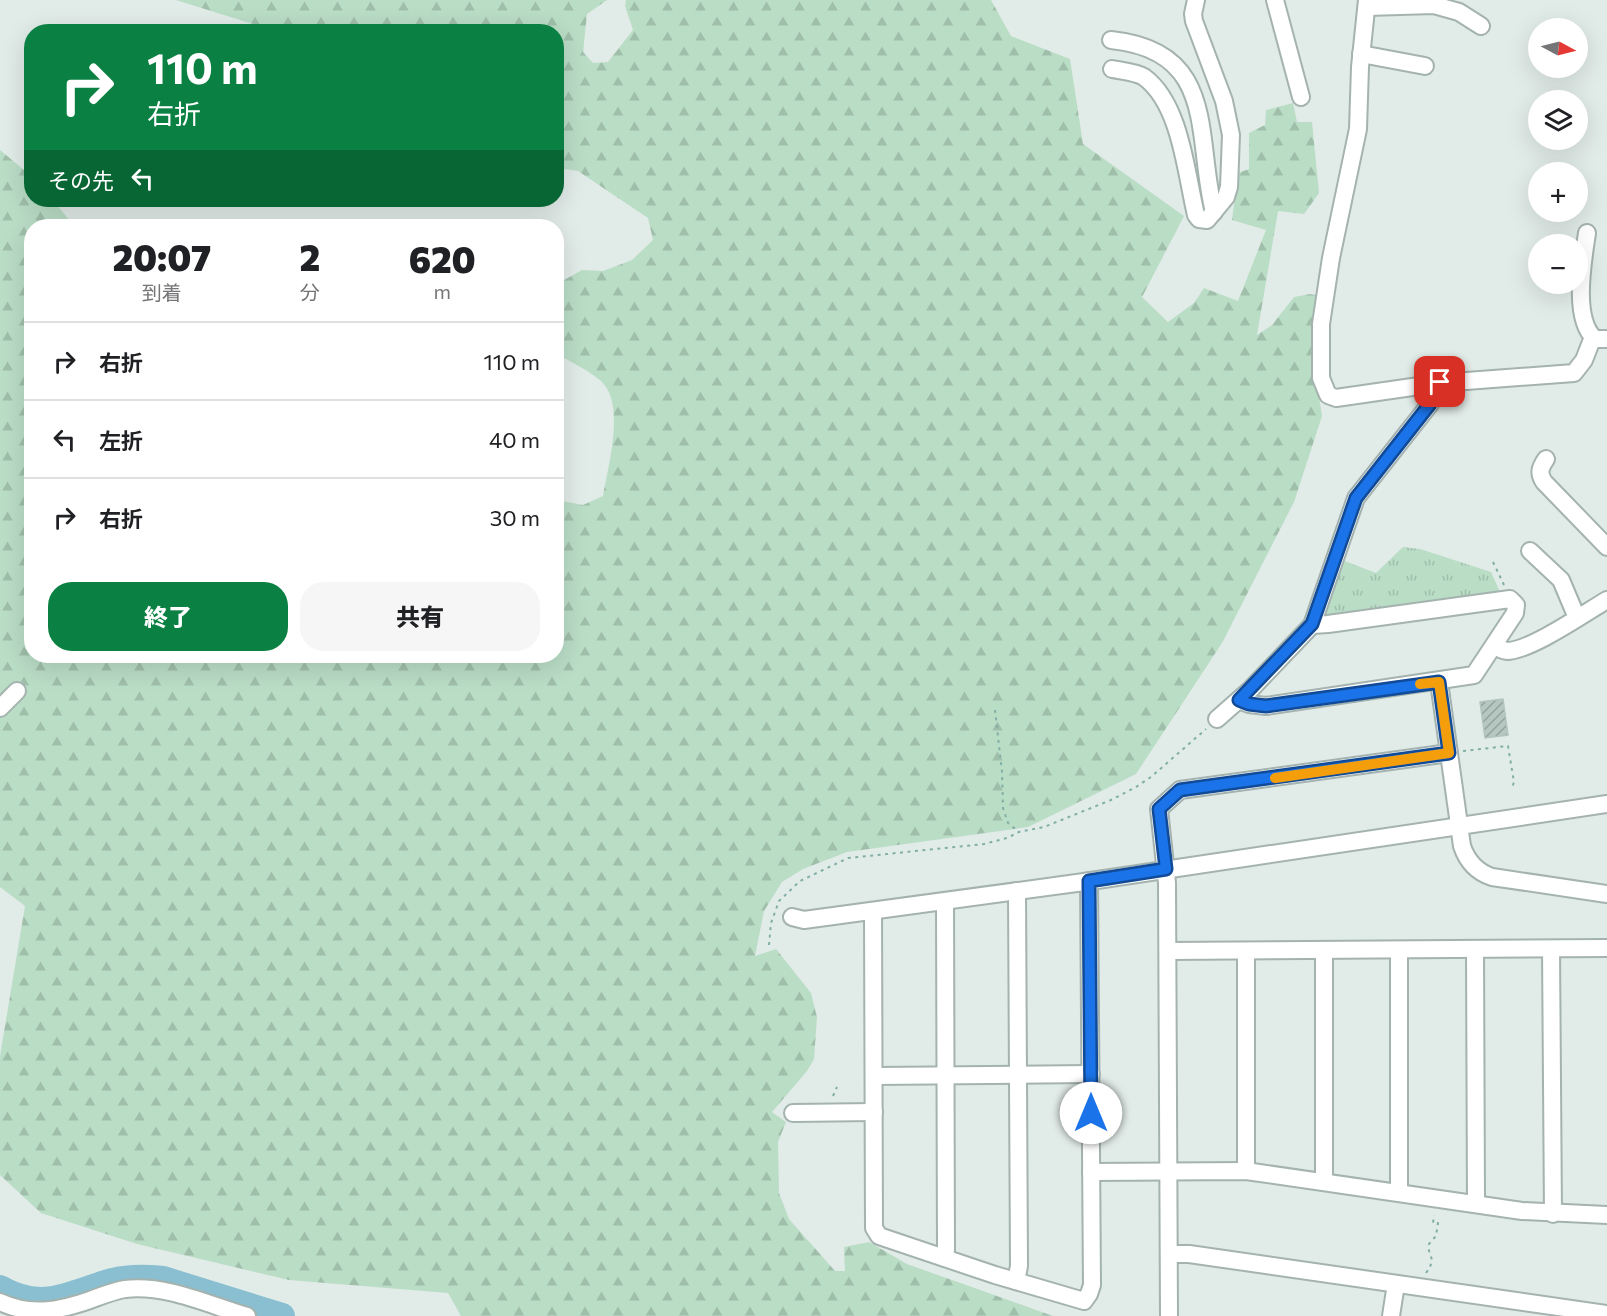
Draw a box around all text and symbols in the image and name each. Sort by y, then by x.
north arrow [1528,18,1588,78]
map controls [1528,18,1588,294]
text: 110 m [147,41,258,93]
icon: right [48,48,126,126]
button: layers [1528,90,1588,150]
text: 右折 [147,97,201,130]
icon: left [126,162,159,195]
button: + [1528,162,1588,222]
text: その先 [48,167,114,194]
text: 20:07 [112,234,211,278]
text: 2 [300,234,320,278]
button: − [1528,234,1588,294]
text: 620 [409,236,476,280]
text: m [433,279,451,303]
text: 到着 [142,280,182,304]
text: 分 [300,280,320,304]
icon: right [48,345,81,378]
text: 110 m [483,348,540,375]
text: 右折 [99,349,143,376]
pin [1414,356,1465,407]
icon: arrive [1423,365,1456,398]
icon: left [48,423,81,456]
text: 40 m [489,426,540,453]
text: 左折 [99,427,143,454]
icon: right [48,501,81,534]
text: 30 m [490,504,540,531]
text: 右折 [99,505,143,532]
button: 終了 [48,582,288,651]
button: 共有 [300,582,540,651]
position arrow [1059,1081,1123,1145]

